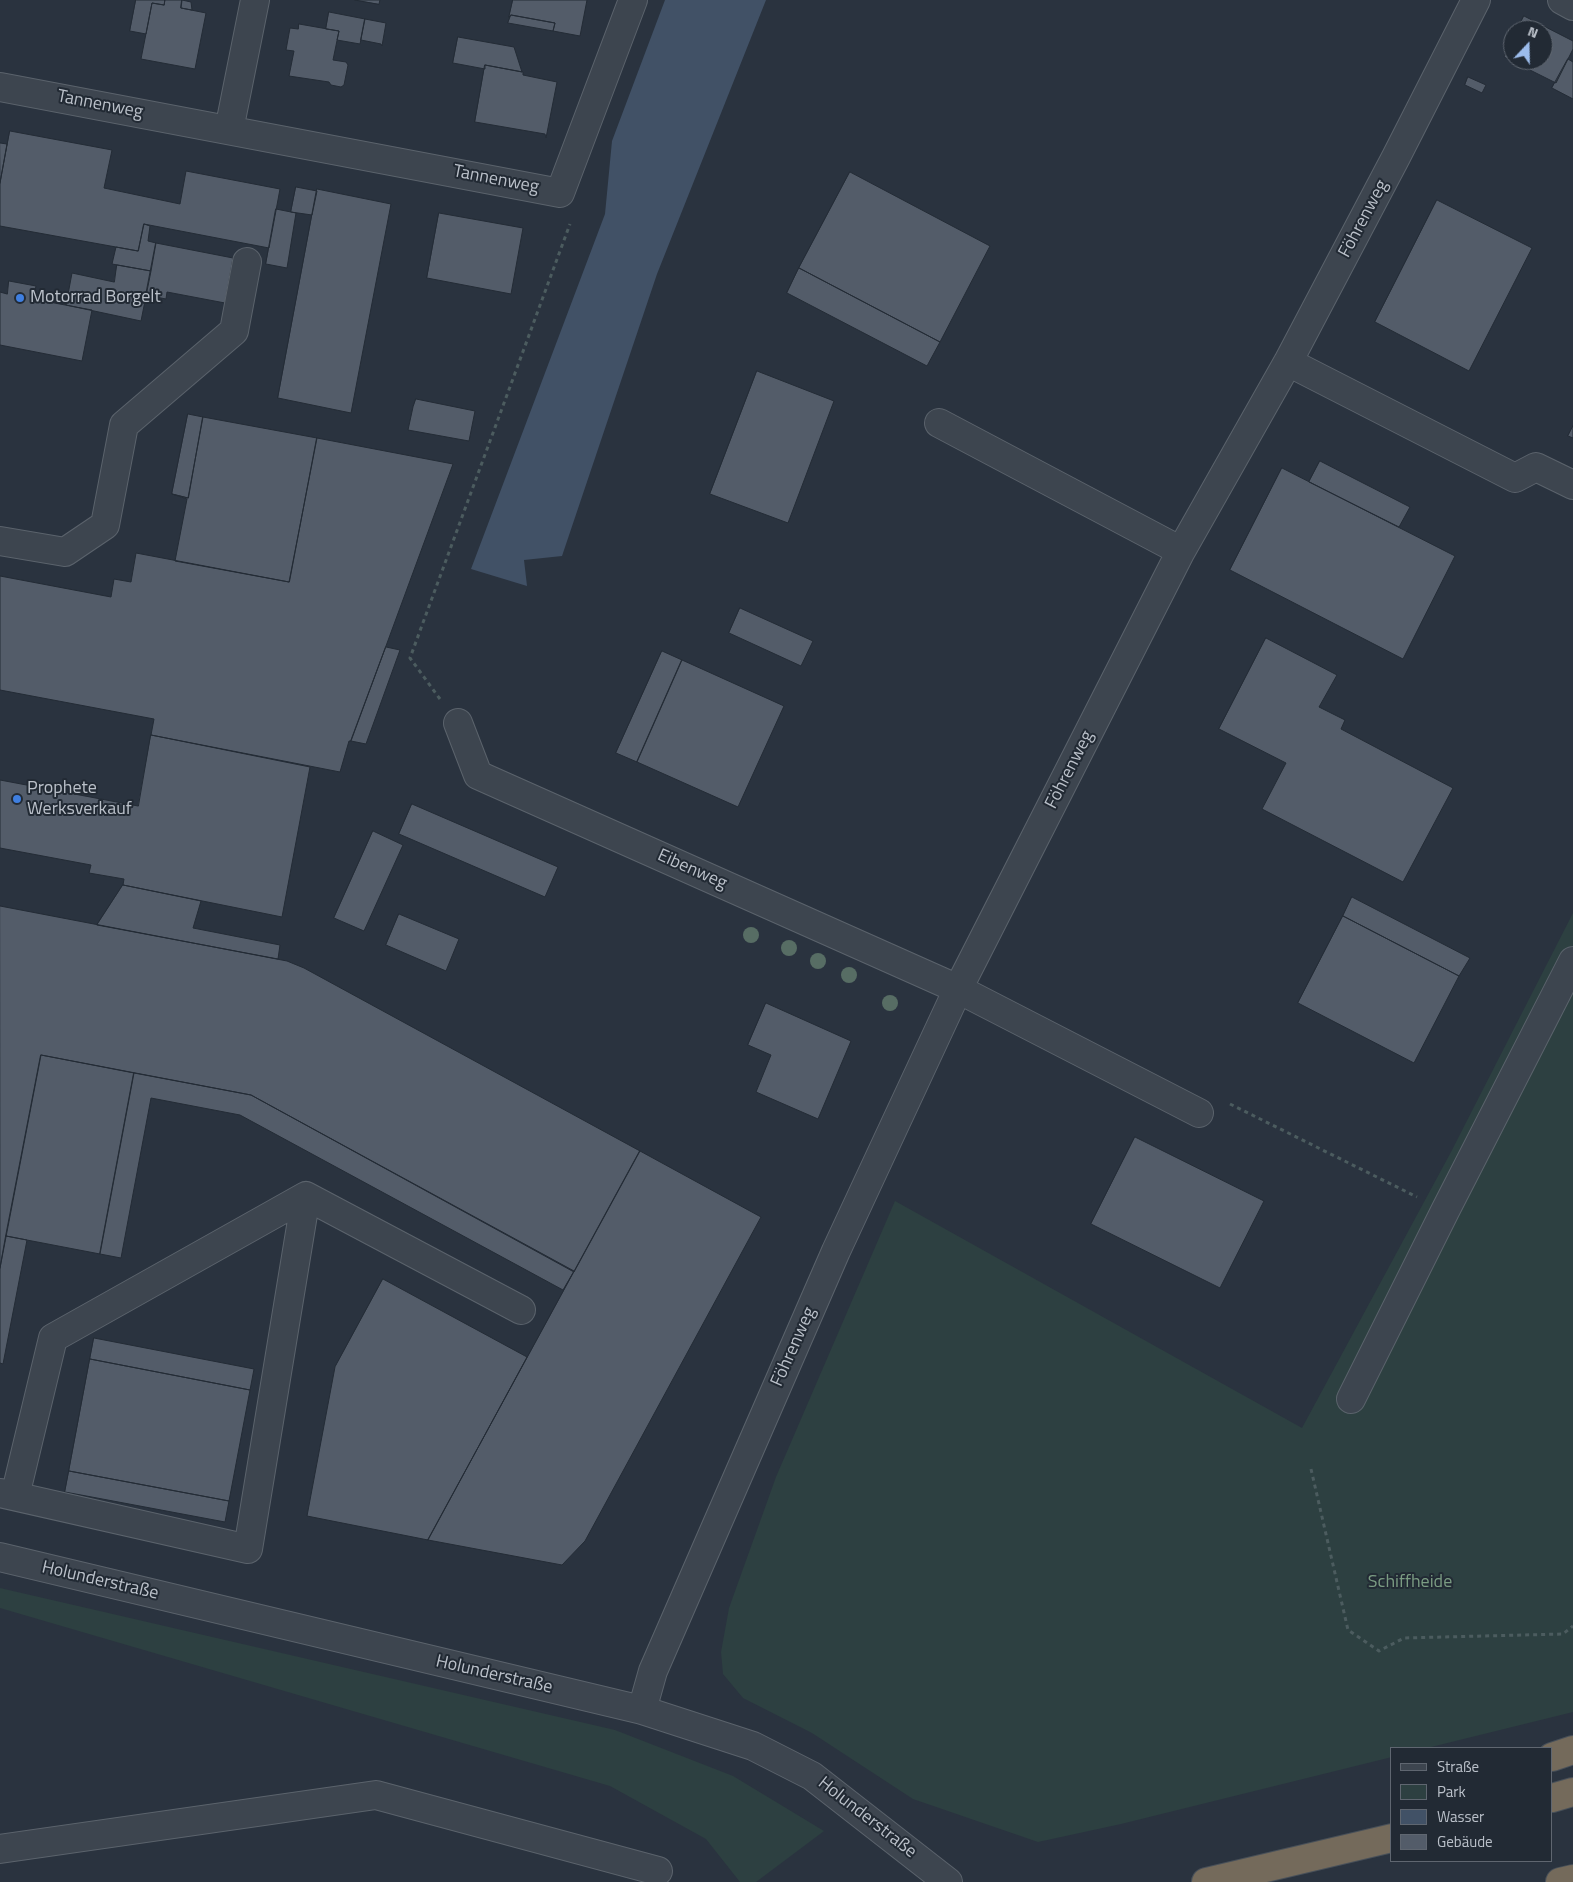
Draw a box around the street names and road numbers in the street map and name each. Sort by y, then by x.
street label: Tannenweg [55,86,145,124]
street label: Tannenweg [451,161,541,199]
street label: Föhrenweg [1335,176,1393,262]
street label: Föhrenweg [1041,727,1099,813]
street label: Eibenweg [654,845,730,895]
street label: Föhrenweg [767,1304,821,1390]
street label: Holunderstraße [40,1557,160,1605]
street label: Holunderstraße [434,1651,554,1699]
street label: Holunderstraße [813,1773,921,1863]

